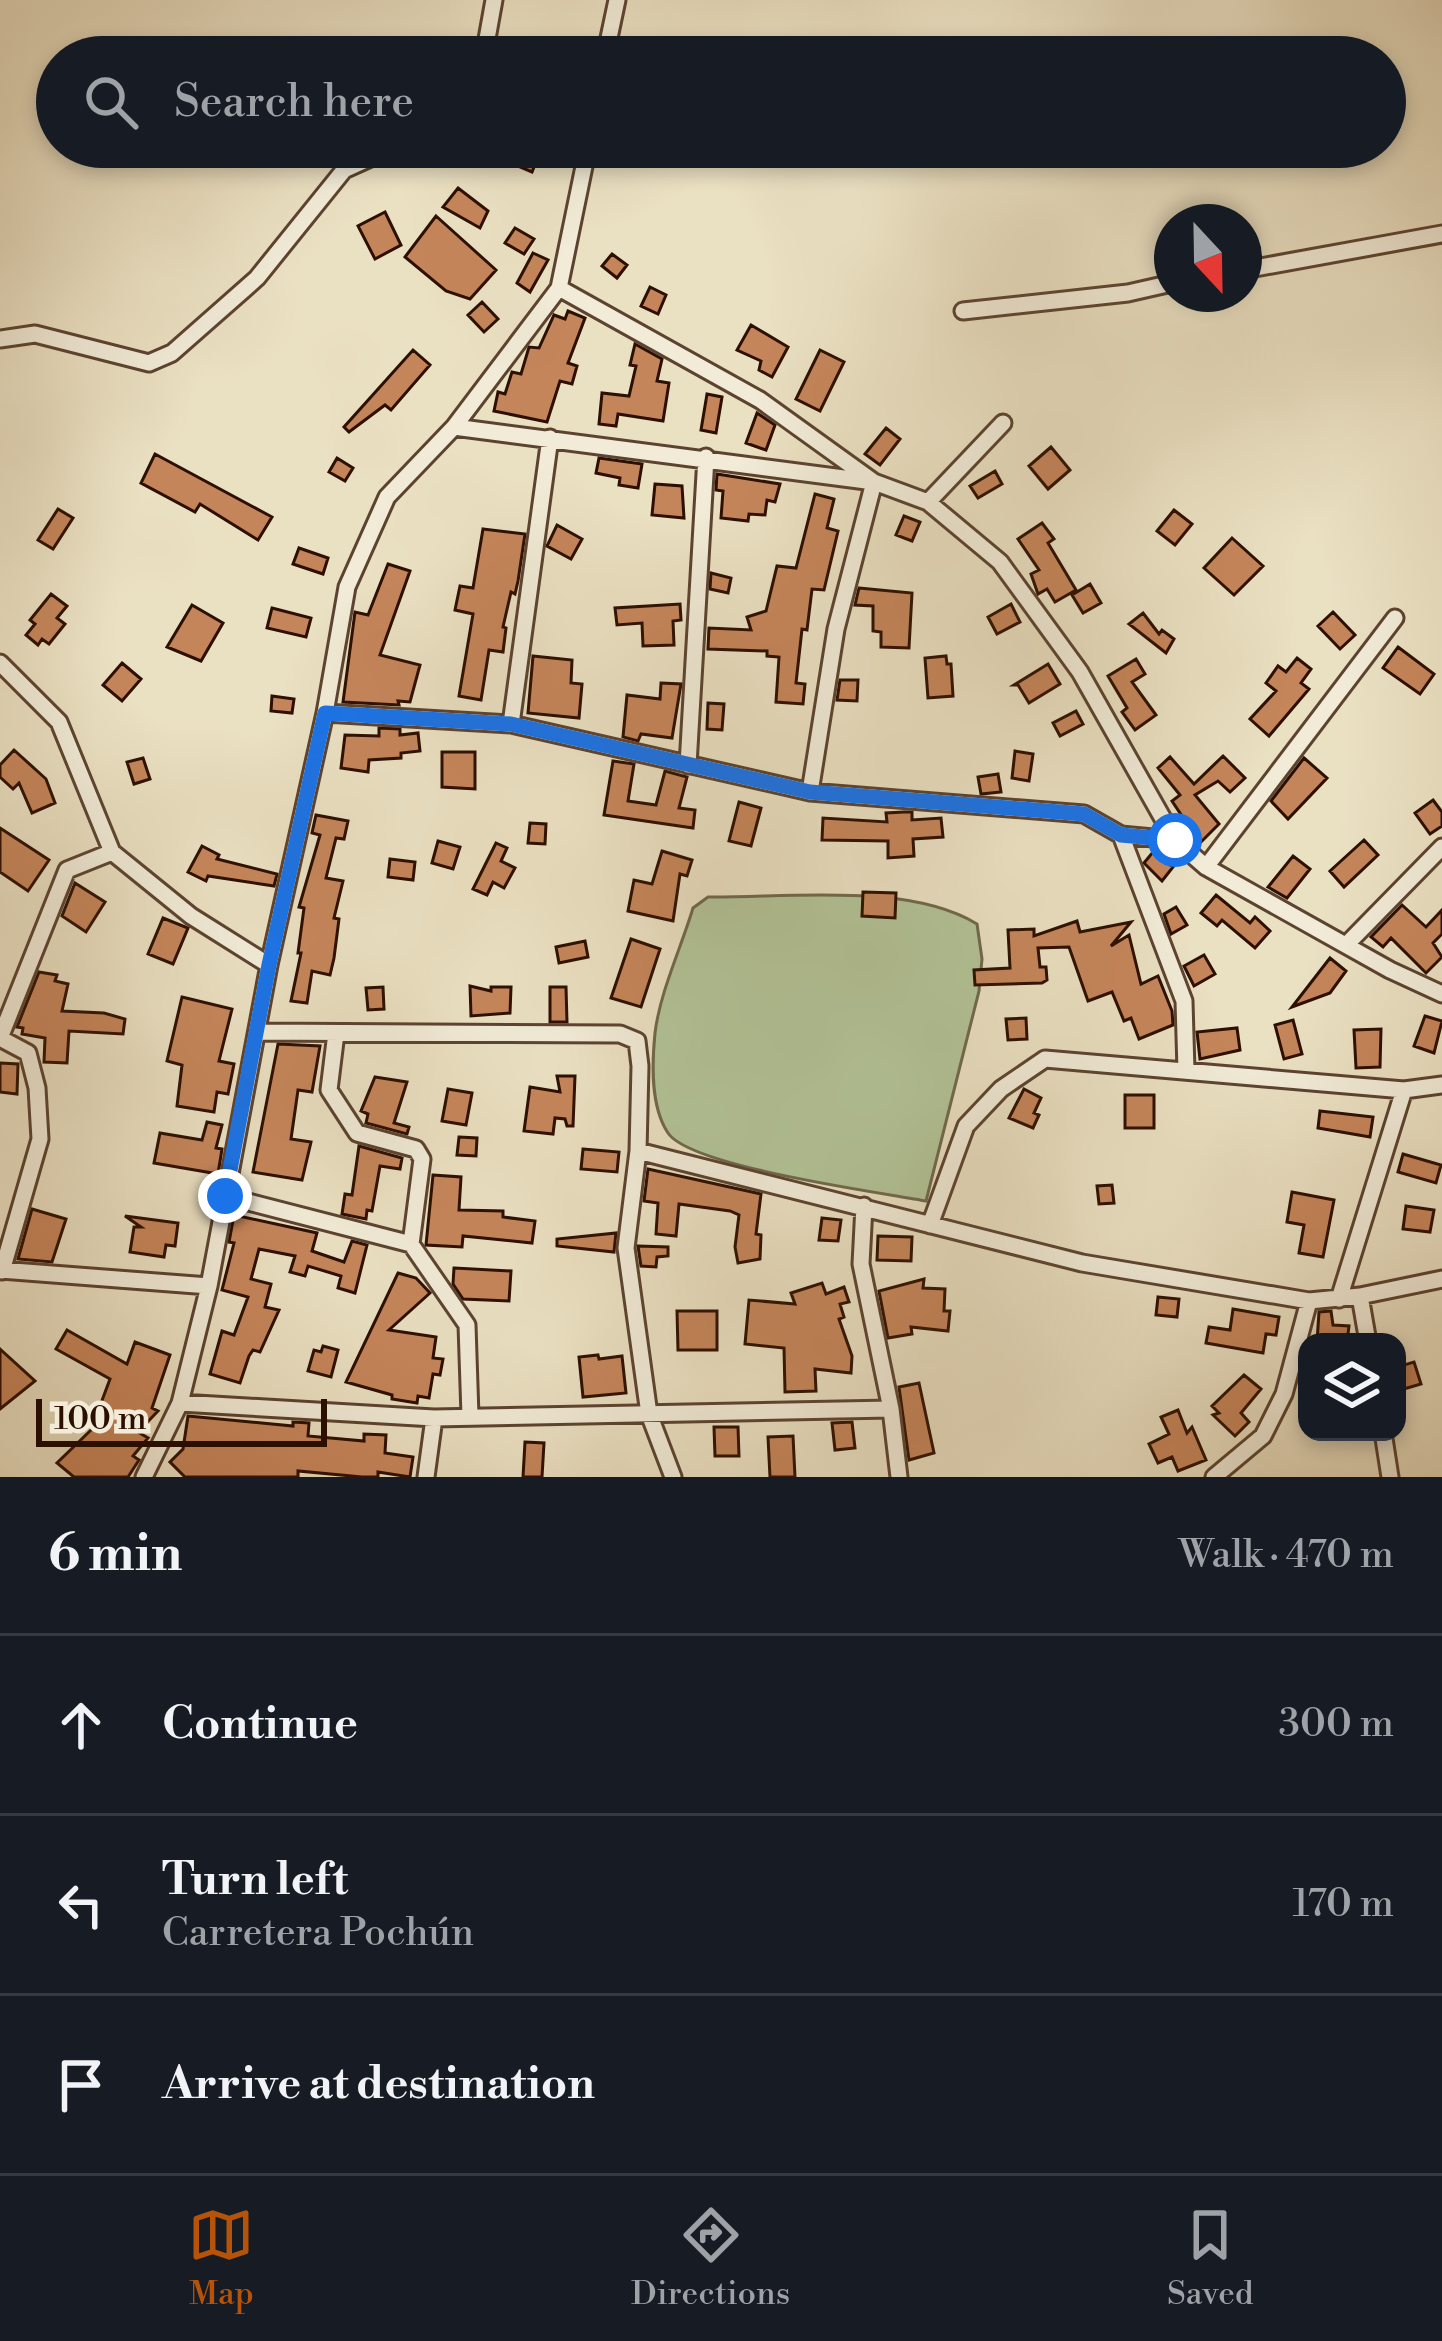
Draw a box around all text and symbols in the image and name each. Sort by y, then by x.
search box [36,36,1406,168]
icon: search [78,69,144,135]
text: Search here [174,74,414,131]
north arrow [1154,204,1262,312]
route start [1148,813,1202,867]
route end [198,1169,252,1223]
map controls [1298,1333,1406,1441]
button: layers [1298,1333,1406,1441]
scale bar [36,1393,327,1446]
text: 100 m [54,1399,147,1440]
text: 6 min [48,1523,182,1587]
text: Walk · 470 m [1179,1531,1394,1580]
icon: ahead [48,1692,114,1758]
text: Continue [162,1696,358,1753]
text: 300 m [1279,1700,1394,1749]
text: Turn left [162,1852,348,1909]
icon: left [48,1872,114,1938]
text: 170 m [1292,1880,1394,1929]
text: Carretera Pochún [162,1909,474,1958]
icon: arrive [48,2052,114,2118]
text: Arrive at destination [162,2056,595,2113]
tab: Map [188,2202,254,2315]
tab: Directions [631,2202,790,2315]
tab: Saved [1167,2202,1254,2315]

